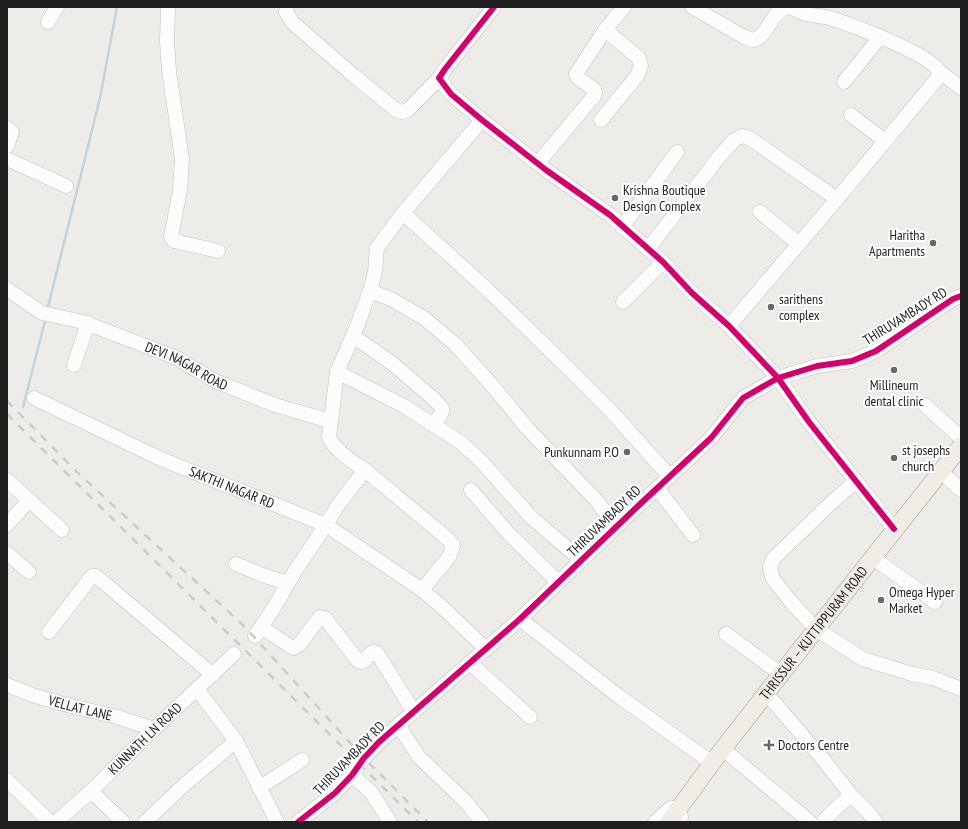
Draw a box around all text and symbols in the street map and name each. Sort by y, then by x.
place label: Krishna Boutique Design Complex [623,181,706,215]
marker: Krishna Boutique Design Complex [610,193,620,203]
place label: Haritha Apartments [869,226,925,260]
marker: Haritha Apartments [928,238,938,248]
street label: THIRUVAMBADY RD [860,283,950,349]
place label: sarithens complex [779,290,823,324]
marker: sarithens complex [766,302,776,312]
street label: DEVI NAGAR ROAD [142,338,230,394]
marker: Millineum dental clinic [889,365,899,375]
place label: Millineum dental clinic [864,376,924,410]
place label: st josephs church [902,441,950,475]
place label: Punkunnam P.O [544,443,619,461]
marker: Punkunnam P.O [622,447,632,457]
marker: st josephs church [889,453,899,463]
street label: SAKTHI NAGAR RD [186,462,277,512]
street label: THIRUVAMBADY RD [563,481,645,561]
street label: THRISSUR – KUTTIPPURAM ROAD [755,563,872,703]
place label: Omega Hyper Market [889,583,955,617]
marker: Omega Hyper Market [876,595,886,605]
street label: VELLAT LANE [46,691,114,725]
street label: KUNNATH LN ROAD [104,699,186,778]
street label: THIRUVAMBADY RD [309,717,389,799]
place label: Doctors Centre [778,736,849,754]
marker: Doctors Centre [763,739,775,751]

